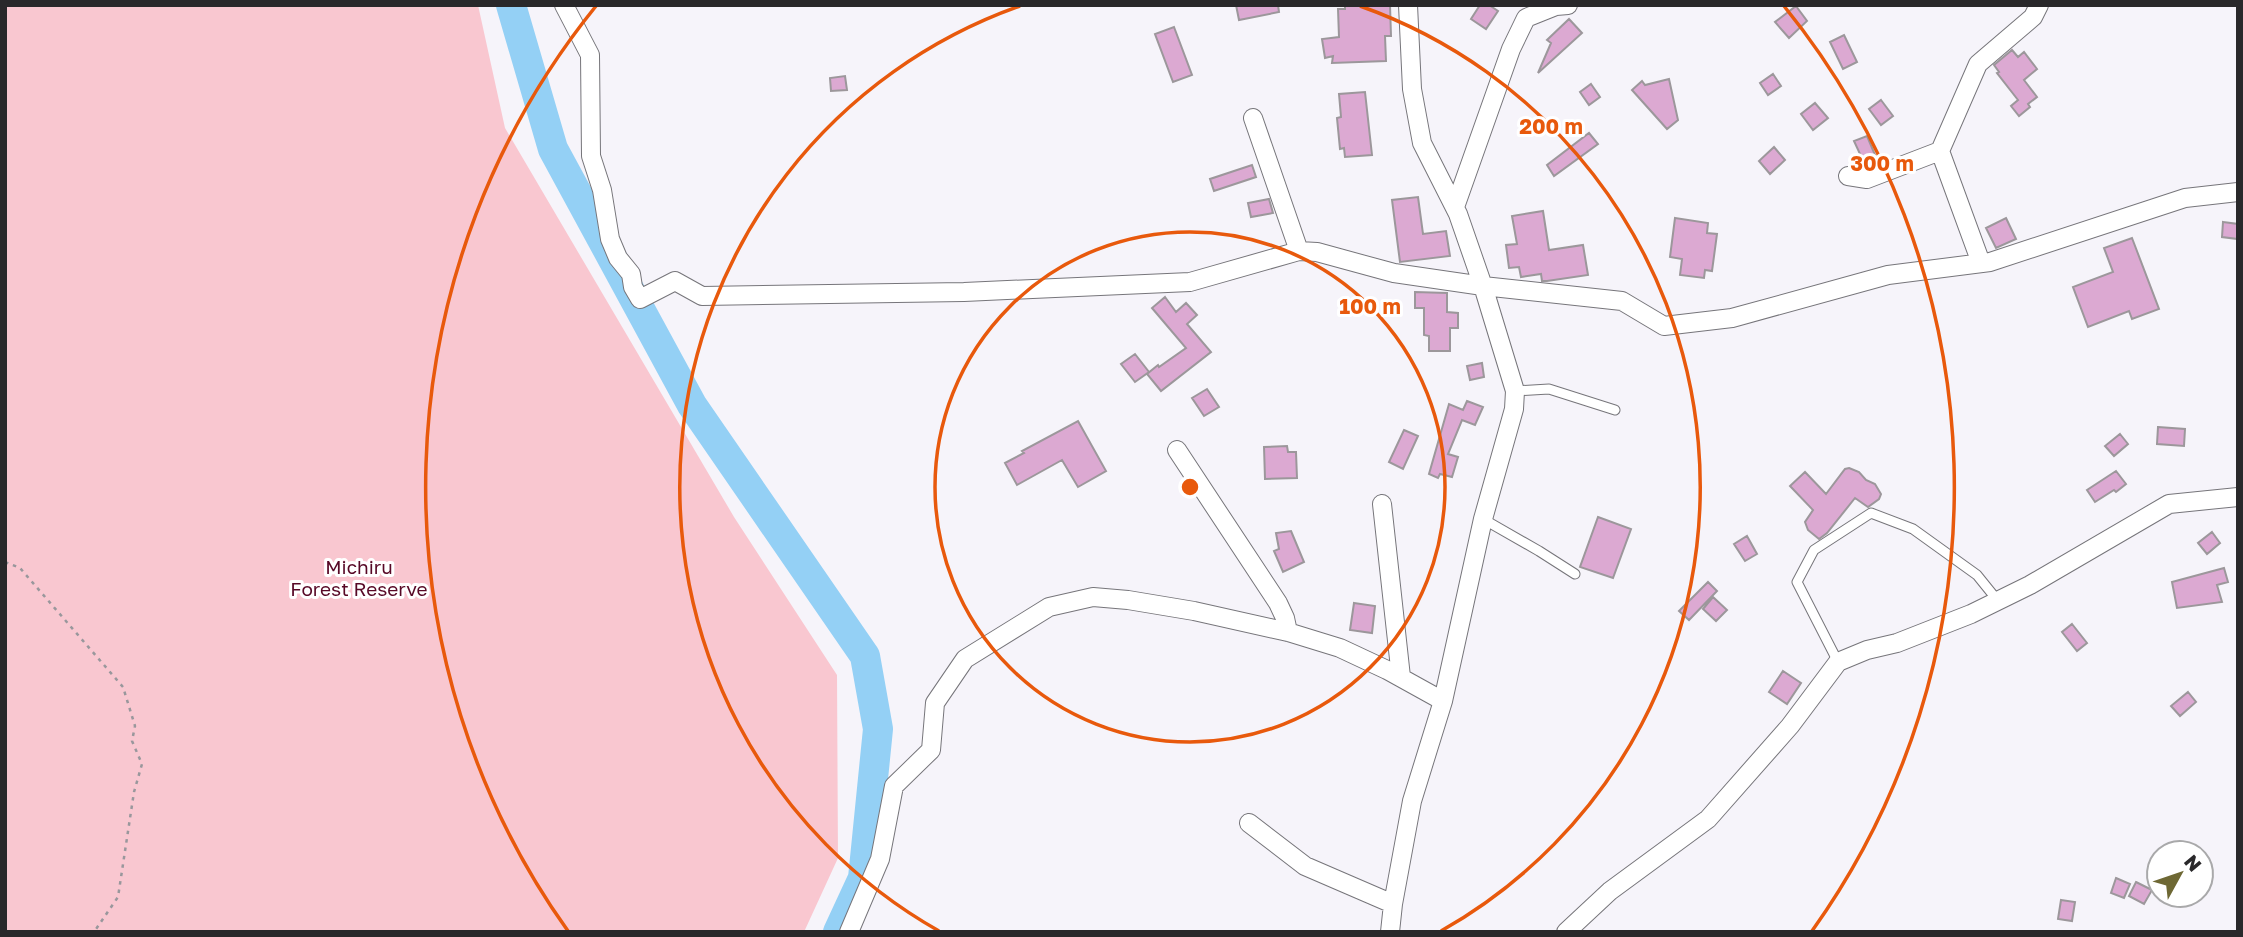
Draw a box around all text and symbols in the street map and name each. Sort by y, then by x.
text: 200 m [1519,113,1583,139]
text: 300 m [1850,150,1914,176]
text: 100 m [1339,293,1401,319]
centre of rings [1178,475,1202,499]
park label: Michiru Forest Reserve [290,555,428,600]
north arrow [2145,839,2215,909]
text: N [2180,850,2207,876]

